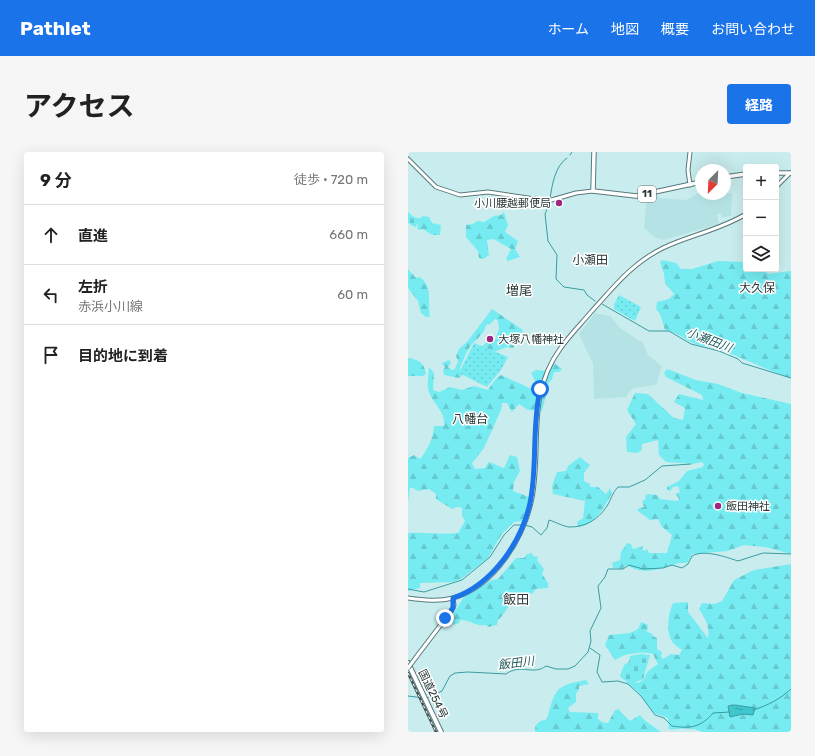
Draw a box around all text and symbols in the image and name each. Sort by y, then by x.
text: Pathlet [20,17,91,40]
text: ホーム [547,21,589,38]
text: 地図 [611,21,639,38]
text: 概要 [661,21,689,38]
text: お問い合わせ [711,21,795,38]
button: 経路 [727,84,791,124]
text: アクセス [24,90,135,123]
north arrow [695,164,731,200]
map controls [743,164,779,272]
button: + [743,164,779,200]
text: 9 分 [40,170,72,190]
text: 徒歩 · 720 m [294,172,368,187]
road number: 11 [638,186,656,202]
place label: 小川腰越郵便局 [474,197,551,210]
marker: 小川腰越郵便局 [554,198,564,208]
button: − [743,200,779,236]
icon: ahead [40,224,62,246]
text: 直進 [78,227,108,245]
text: 660 m [329,227,368,242]
button: layers [743,236,779,272]
district label: 小瀬田 [572,253,608,267]
text: 左折 [78,278,108,296]
district label: 大久保 [739,281,775,295]
district label: 増尾 [506,283,532,298]
icon: left [40,284,62,306]
text: 60 m [337,287,368,302]
text: 赤浜小川線 [78,299,143,314]
water label: 小瀬田川 [684,325,736,356]
place label: 大塚八幡神社 [498,333,564,346]
marker: 大塚八幡神社 [485,334,495,344]
icon: arrive [40,344,62,366]
text: 目的地に到着 [78,347,168,365]
route start [531,380,549,398]
district label: 八幡台 [452,412,488,426]
place label: 飯田神社 [726,500,770,513]
marker: 飯田神社 [713,501,723,511]
district label: 飯田 [503,592,529,607]
route end [436,609,454,627]
water label: 飯田川 [497,654,537,672]
street label: 国道254号 [416,667,450,721]

